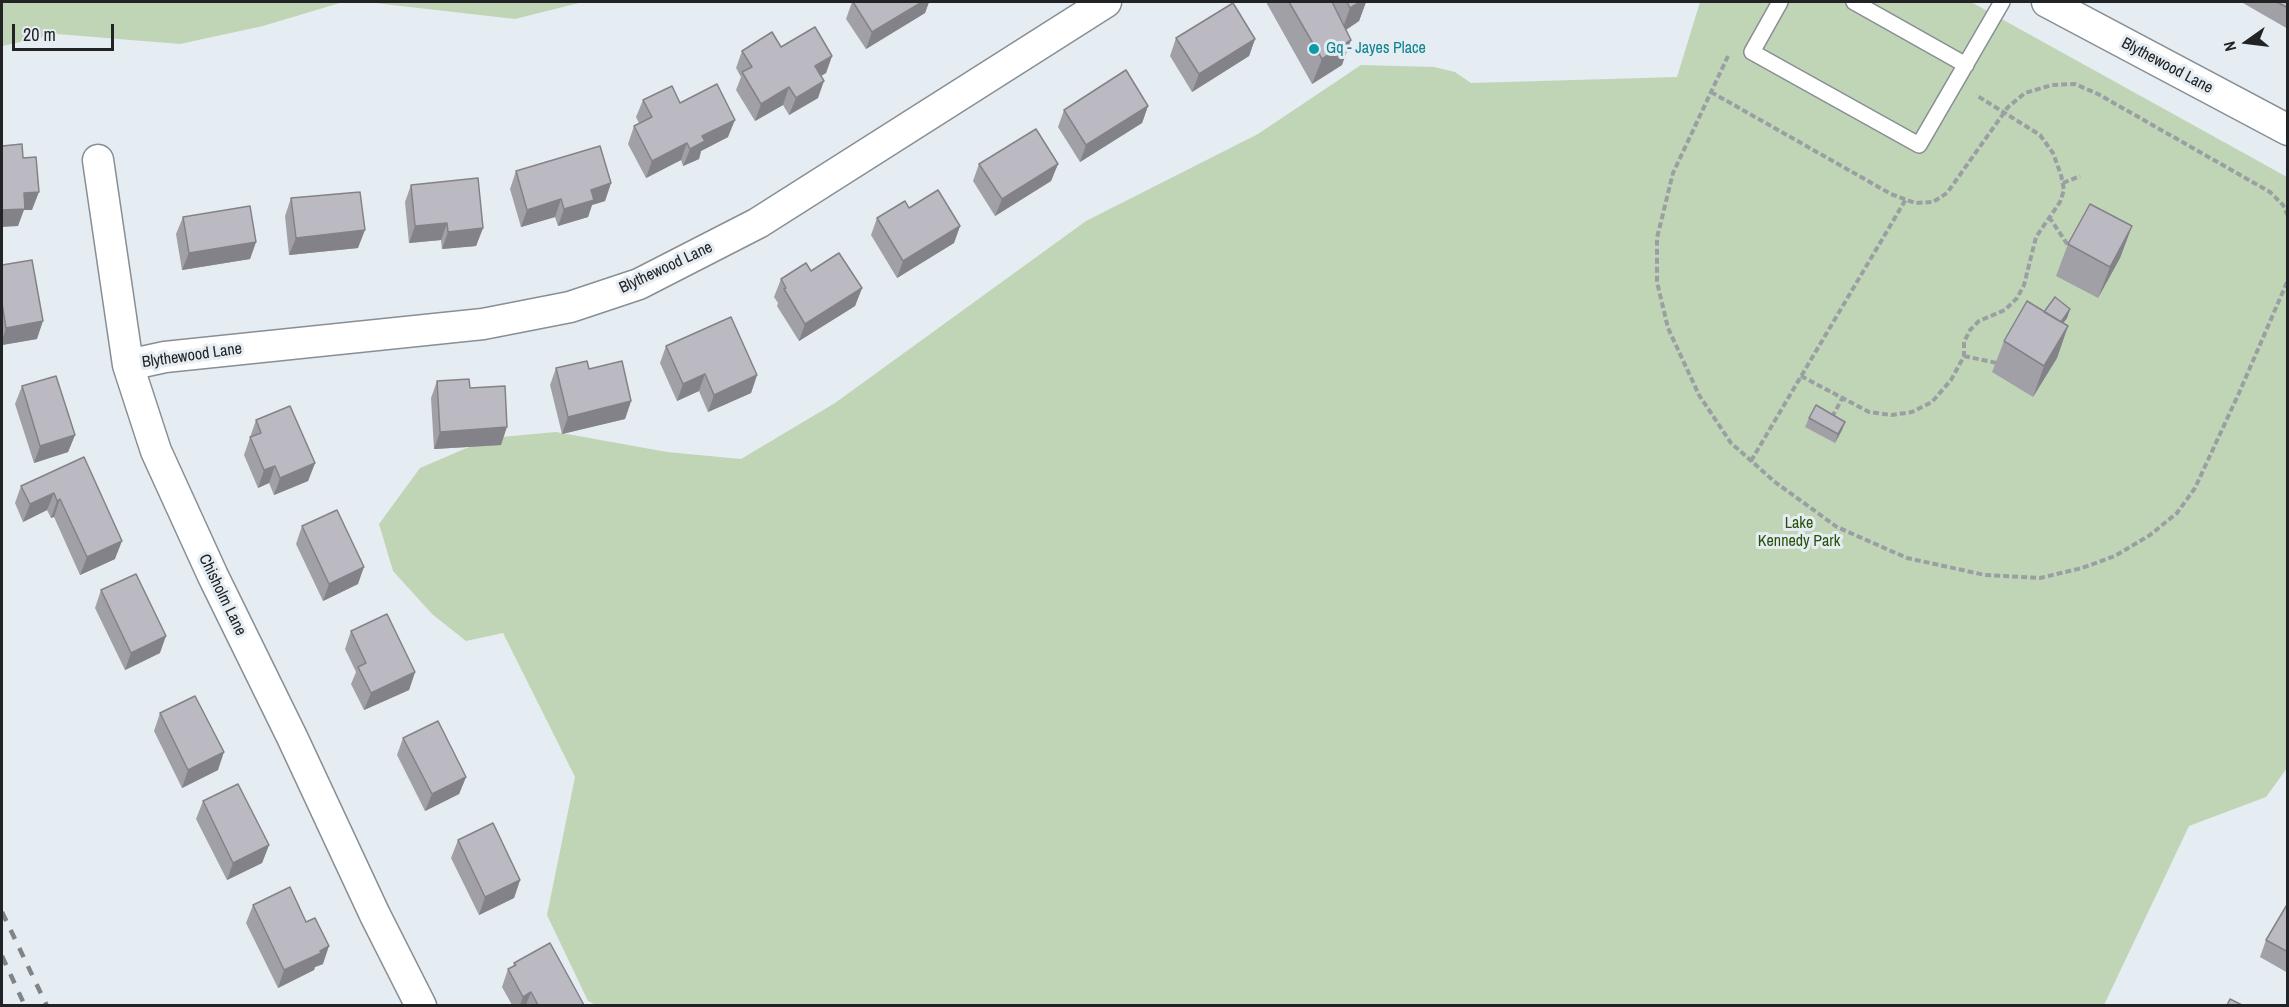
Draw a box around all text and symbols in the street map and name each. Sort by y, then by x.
scale bar [15,12,117,50]
north arrow [2217,12,2277,72]
text: 20 m [23,22,56,47]
street label: Blythewood Lane [2118,34,2216,98]
place label: Gq - Jayes Place [1326,39,1426,59]
text: N [2218,39,2241,54]
marker: Gq - Jayes Place [1307,42,1321,56]
street label: Blythewood Lane [616,238,716,298]
street label: Blythewood Lane [141,339,243,373]
park label: Lake Kennedy Park [1758,514,1840,552]
street label: Chisholm Lane [194,551,250,639]

